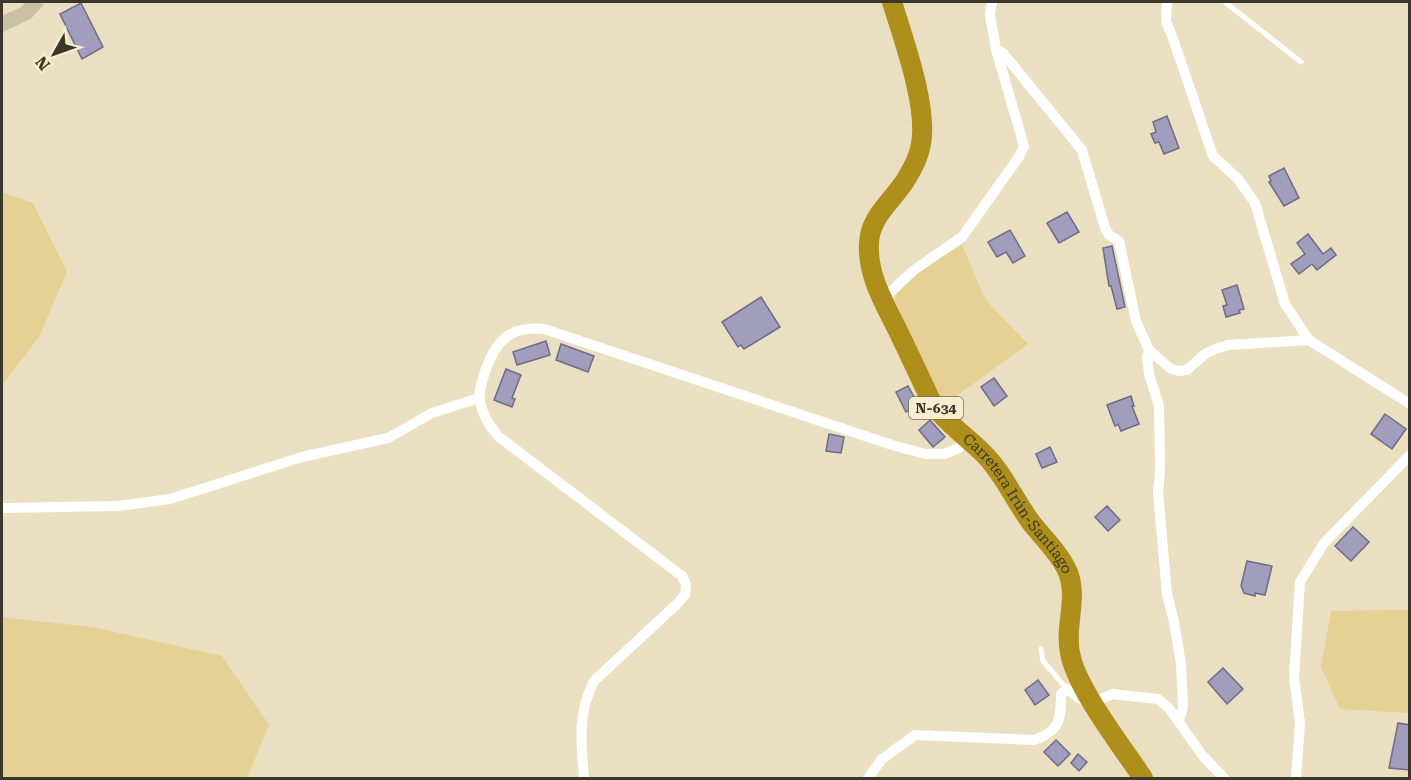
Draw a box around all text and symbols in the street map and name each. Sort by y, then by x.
north arrow [24,24,84,84]
text: N [32,52,54,74]
road number: N-634 [909,397,963,419]
street label: Carretera Irún-Santiago [959,430,1076,577]

